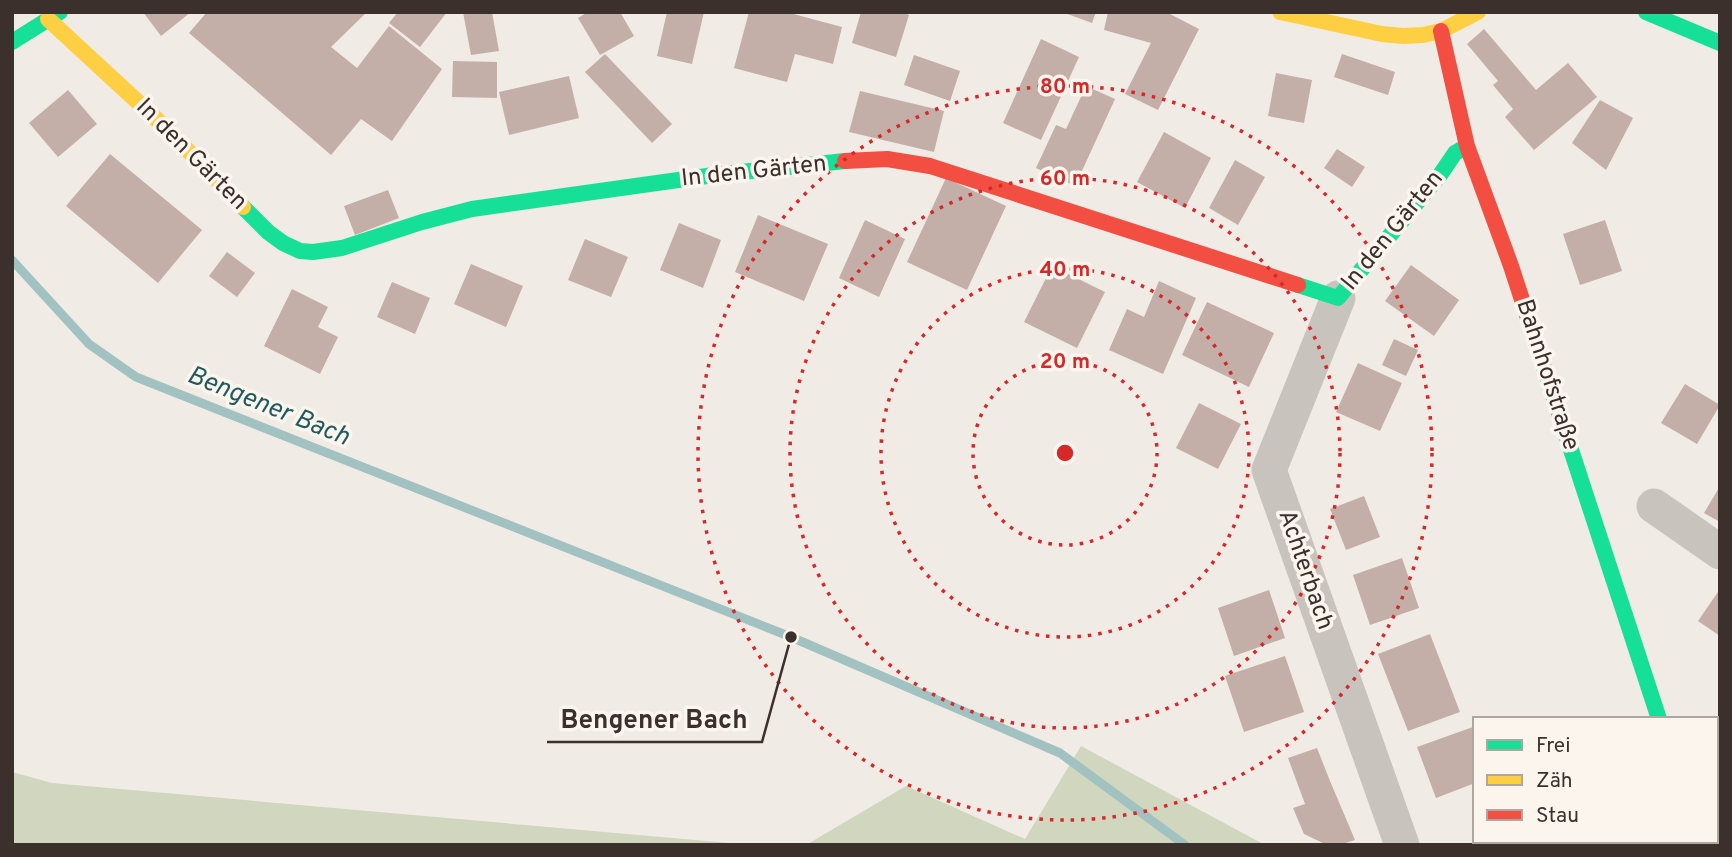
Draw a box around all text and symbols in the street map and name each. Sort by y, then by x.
text: 80 m [1040,74,1090,101]
street label: In den Gärten [129,93,253,217]
street label: In den Gärten [680,149,828,195]
street label: In den Gärten [1335,165,1451,297]
text: 60 m [1040,166,1090,193]
text: 40 m [1040,257,1090,284]
street label: Bahnhofstraße [1508,296,1586,454]
text: 20 m [1040,349,1090,376]
water label: Bengener Bach [182,359,354,455]
centre of rings [1053,441,1077,465]
street label: Achterbach [1271,506,1339,634]
callout: Bengener Bach [547,695,762,742]
text: Bengener Bach [560,705,748,738]
legend [1473,717,1718,843]
text: Frei [1536,733,1571,760]
text: Zäh [1536,768,1573,795]
text: Stau [1536,803,1579,830]

